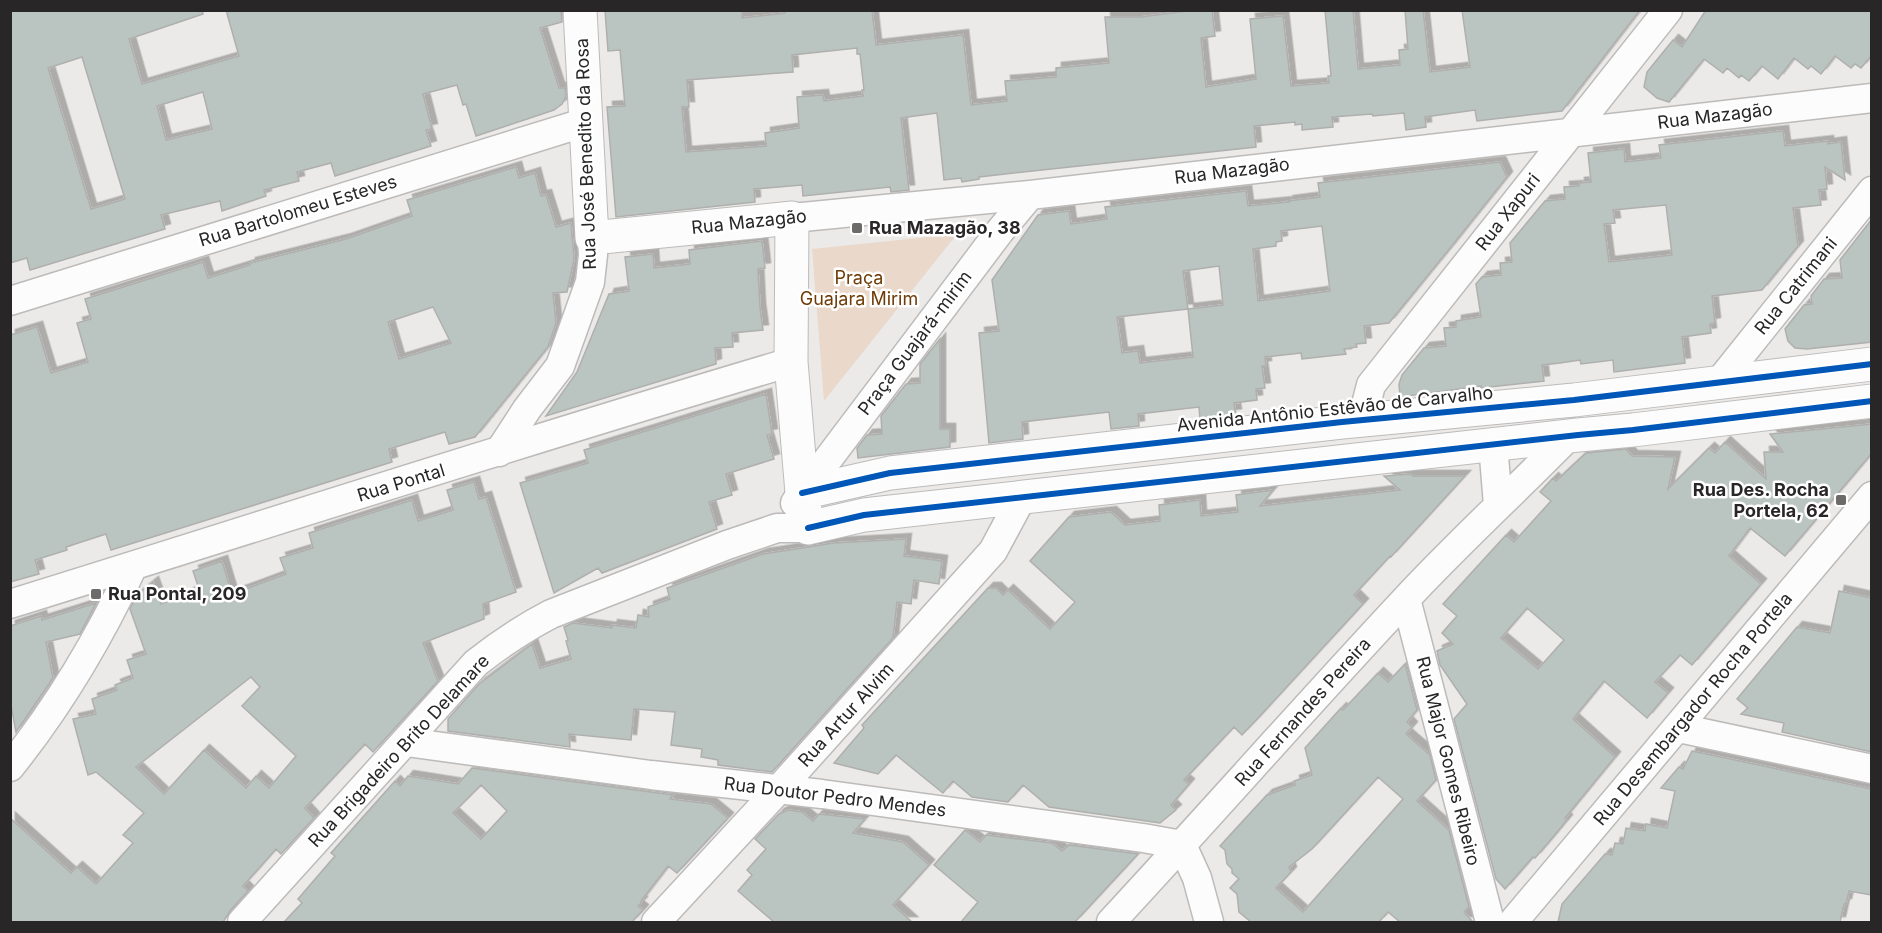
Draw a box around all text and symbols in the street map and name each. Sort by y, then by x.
street label: Rua José Benedito da Rosa [571,38,600,270]
street label: Rua Mazagão [1656,98,1774,133]
street label: Rua Mazagão [1173,153,1291,188]
street label: Rua Xapuri [1471,169,1544,254]
street label: Rua Bartolomeu Esteves [196,170,399,251]
street label: Rua Mazagão [690,205,808,238]
place label: Rua Mazagão, 38 [869,217,1021,238]
marker: Rua Mazagão, 38 [850,221,864,235]
street label: Rua Catrimani [1750,233,1841,338]
street label: Praça Guajará-mirim [854,266,976,419]
park label: Praça Guajara Mirim [800,267,918,309]
street label: Avenida Antônio Estêvão de Carvalho [1176,381,1494,436]
street label: Rua Pontal [354,459,447,506]
place label: Rua Des. Rocha Portela, 62 [1693,479,1829,521]
marker: Rua Des. Rocha Portela, 62 [1834,493,1848,507]
place label: Rua Pontal, 209 [108,583,246,604]
marker: Rua Pontal, 209 [89,587,103,601]
street label: Rua Desembargador Rocha Portela [1589,588,1796,829]
street label: Rua Fernandes Pereira [1230,633,1375,790]
street label: Rua Brigadeiro Brito Delamare [304,650,493,851]
street label: Rua Major Gomes Ribeiro [1412,654,1485,868]
street label: Rua Artur Alvim [794,658,898,771]
street label: Rua Doutor Pedro Mendes [723,772,947,821]

